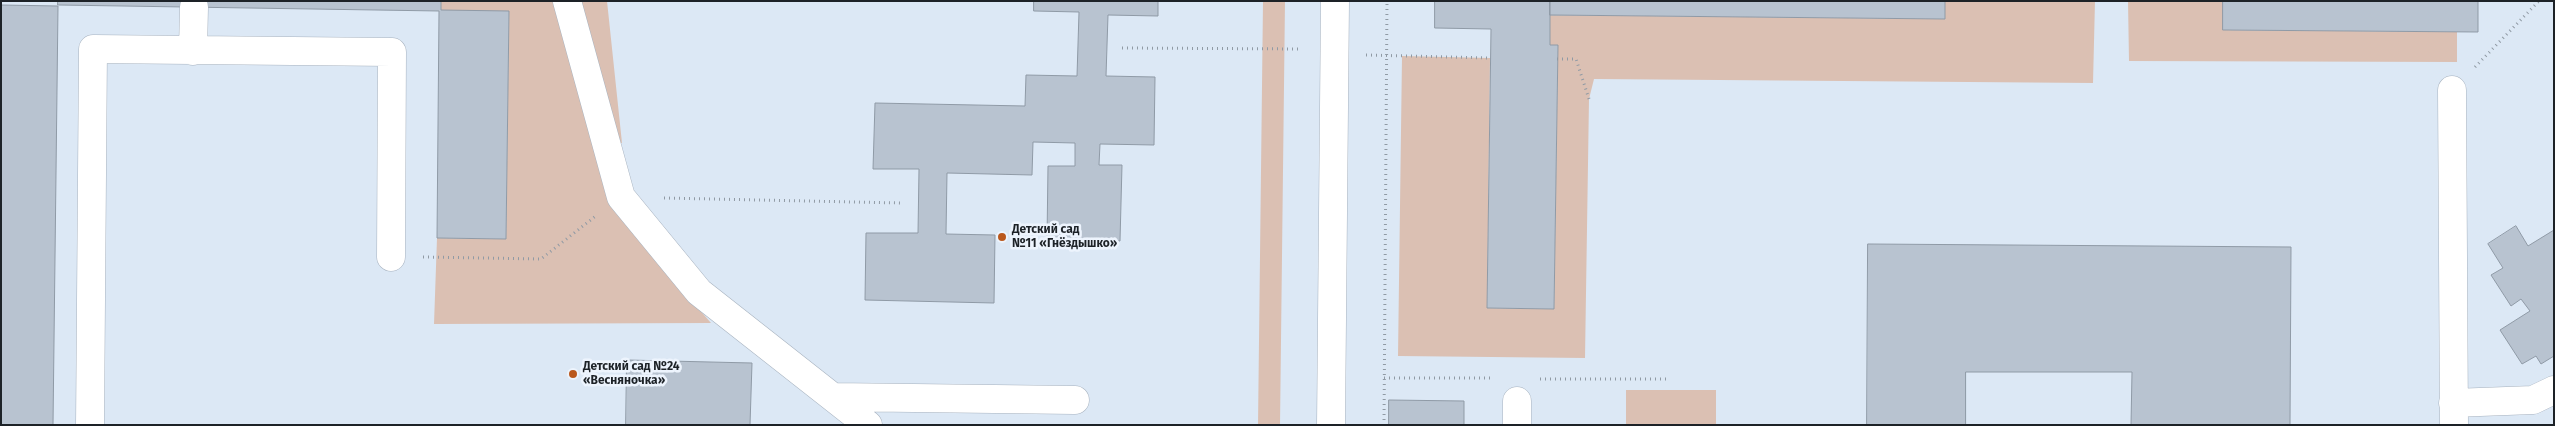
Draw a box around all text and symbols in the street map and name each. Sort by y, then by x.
place label: Детский сад №11 «Гнёздышко» [1012,223,1117,251]
marker: Детский сад №11 «Гнёздышко» [996,231,1008,243]
place label: Детский сад №24 «Весняночка» [583,360,680,388]
marker: Детский сад №24 «Весняночка» [567,368,579,380]

